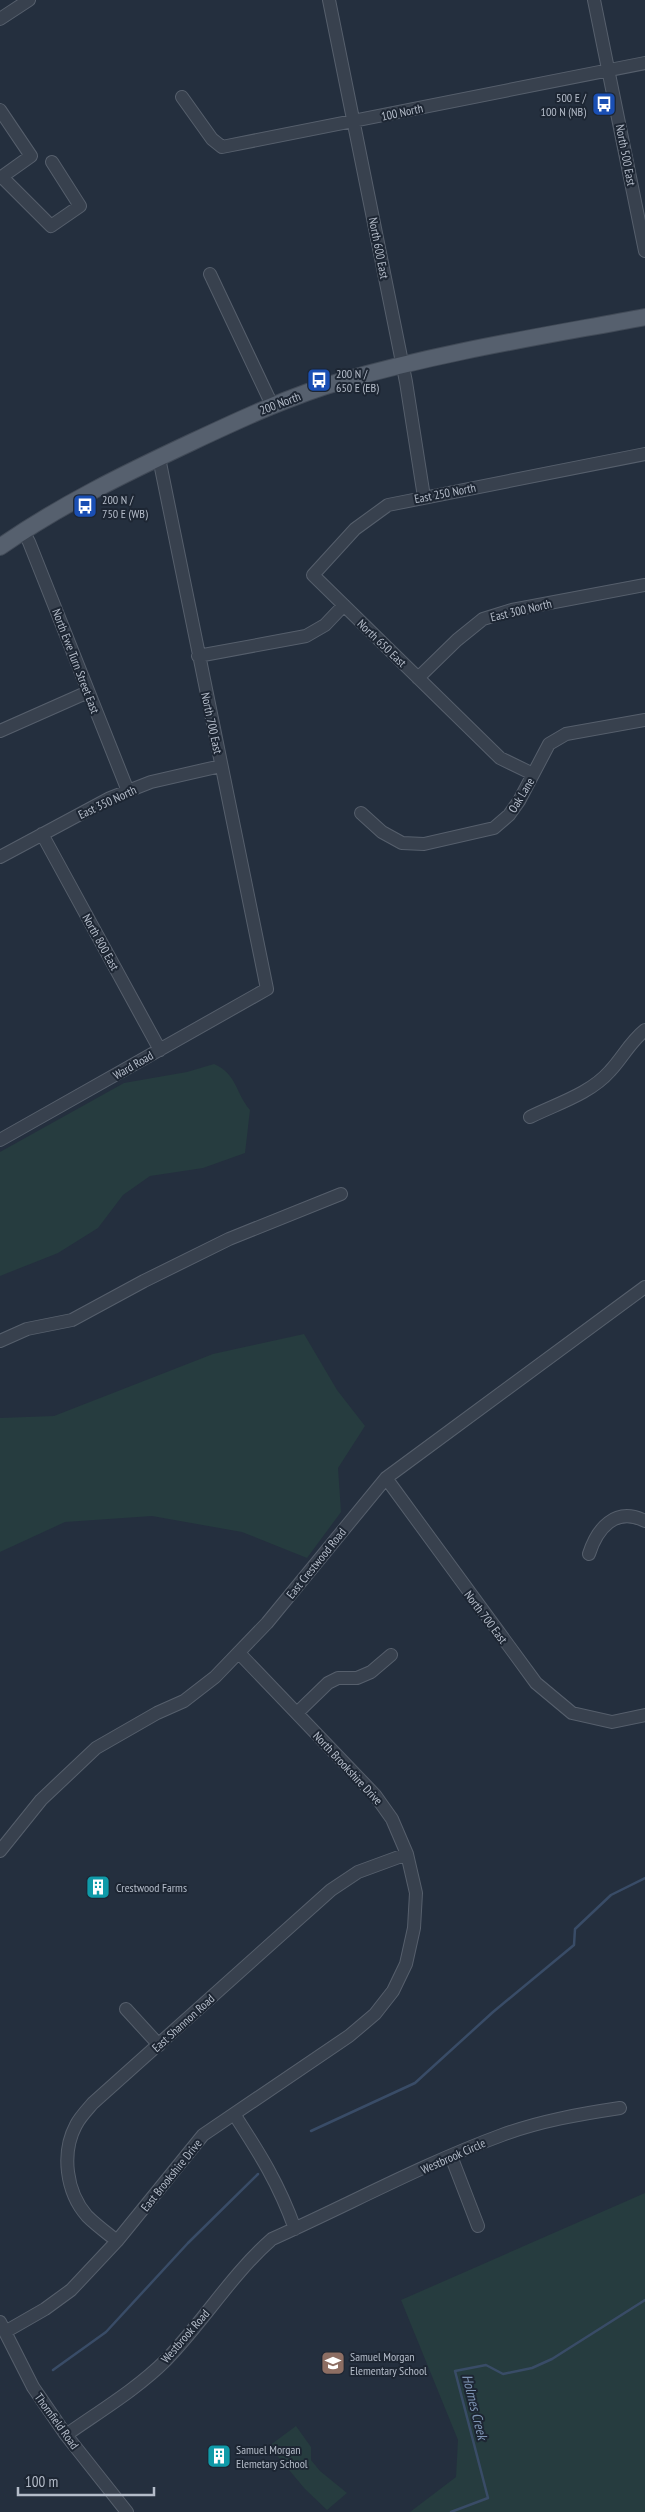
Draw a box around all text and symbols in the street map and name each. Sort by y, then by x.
place label: 500 E / 100 N (NB) [541,90,586,119]
bus stop icon: 500 E / 100 N (NB) [591,91,617,117]
street label: 100 North [380,100,424,124]
street label: North 500 East [613,123,639,188]
street label: North 600 East [366,216,392,281]
place label: 200 N / 650 E (EB) [336,366,379,395]
bus stop icon: 200 N / 650 E (EB) [306,367,332,393]
street label: 200 North [257,388,303,418]
street label: East 250 North [413,480,477,506]
place label: 200 N / 750 E (WB) [102,492,148,521]
bus stop icon: 200 N / 750 E (WB) [72,493,98,519]
street label: East 300 North [489,596,553,624]
street label: North Ewe Turn Street East [49,606,103,716]
street label: North 650 East [354,616,410,671]
street label: North 700 East [198,691,226,756]
street label: Oak Lane [505,775,537,815]
street label: East 350 North [76,782,138,822]
street label: North 800 East [79,911,123,974]
street label: Ward Road [110,1048,156,1082]
street label: East Crestwood Road [283,1525,349,1601]
street label: North 700 East [461,1588,511,1647]
street label: North Brookshire Drive [310,1728,386,1808]
building icon: Crestwood Farms [85,1874,111,1900]
place label: Crestwood Farms [116,1880,187,1895]
street label: East Shannon Road [149,1991,217,2055]
street label: Westbrook Circle [418,2135,488,2177]
street label: East Brookshire Drive [137,2136,205,2214]
street label: Westbrook Road [158,2306,212,2366]
place label: Samuel Morgan Elementary School [350,2349,427,2378]
school or university icon: Samuel Morgan Elementary School [320,2350,346,2376]
water label: Holmes Creek [458,2373,492,2443]
street label: Thornfield Road [32,2390,82,2452]
place label: Samuel Morgan Elemetary School [236,2442,308,2471]
building icon: Samuel Morgan Elemetary School [206,2443,232,2469]
scale bar [18,2464,154,2496]
text: 100 m [25,2472,58,2491]

